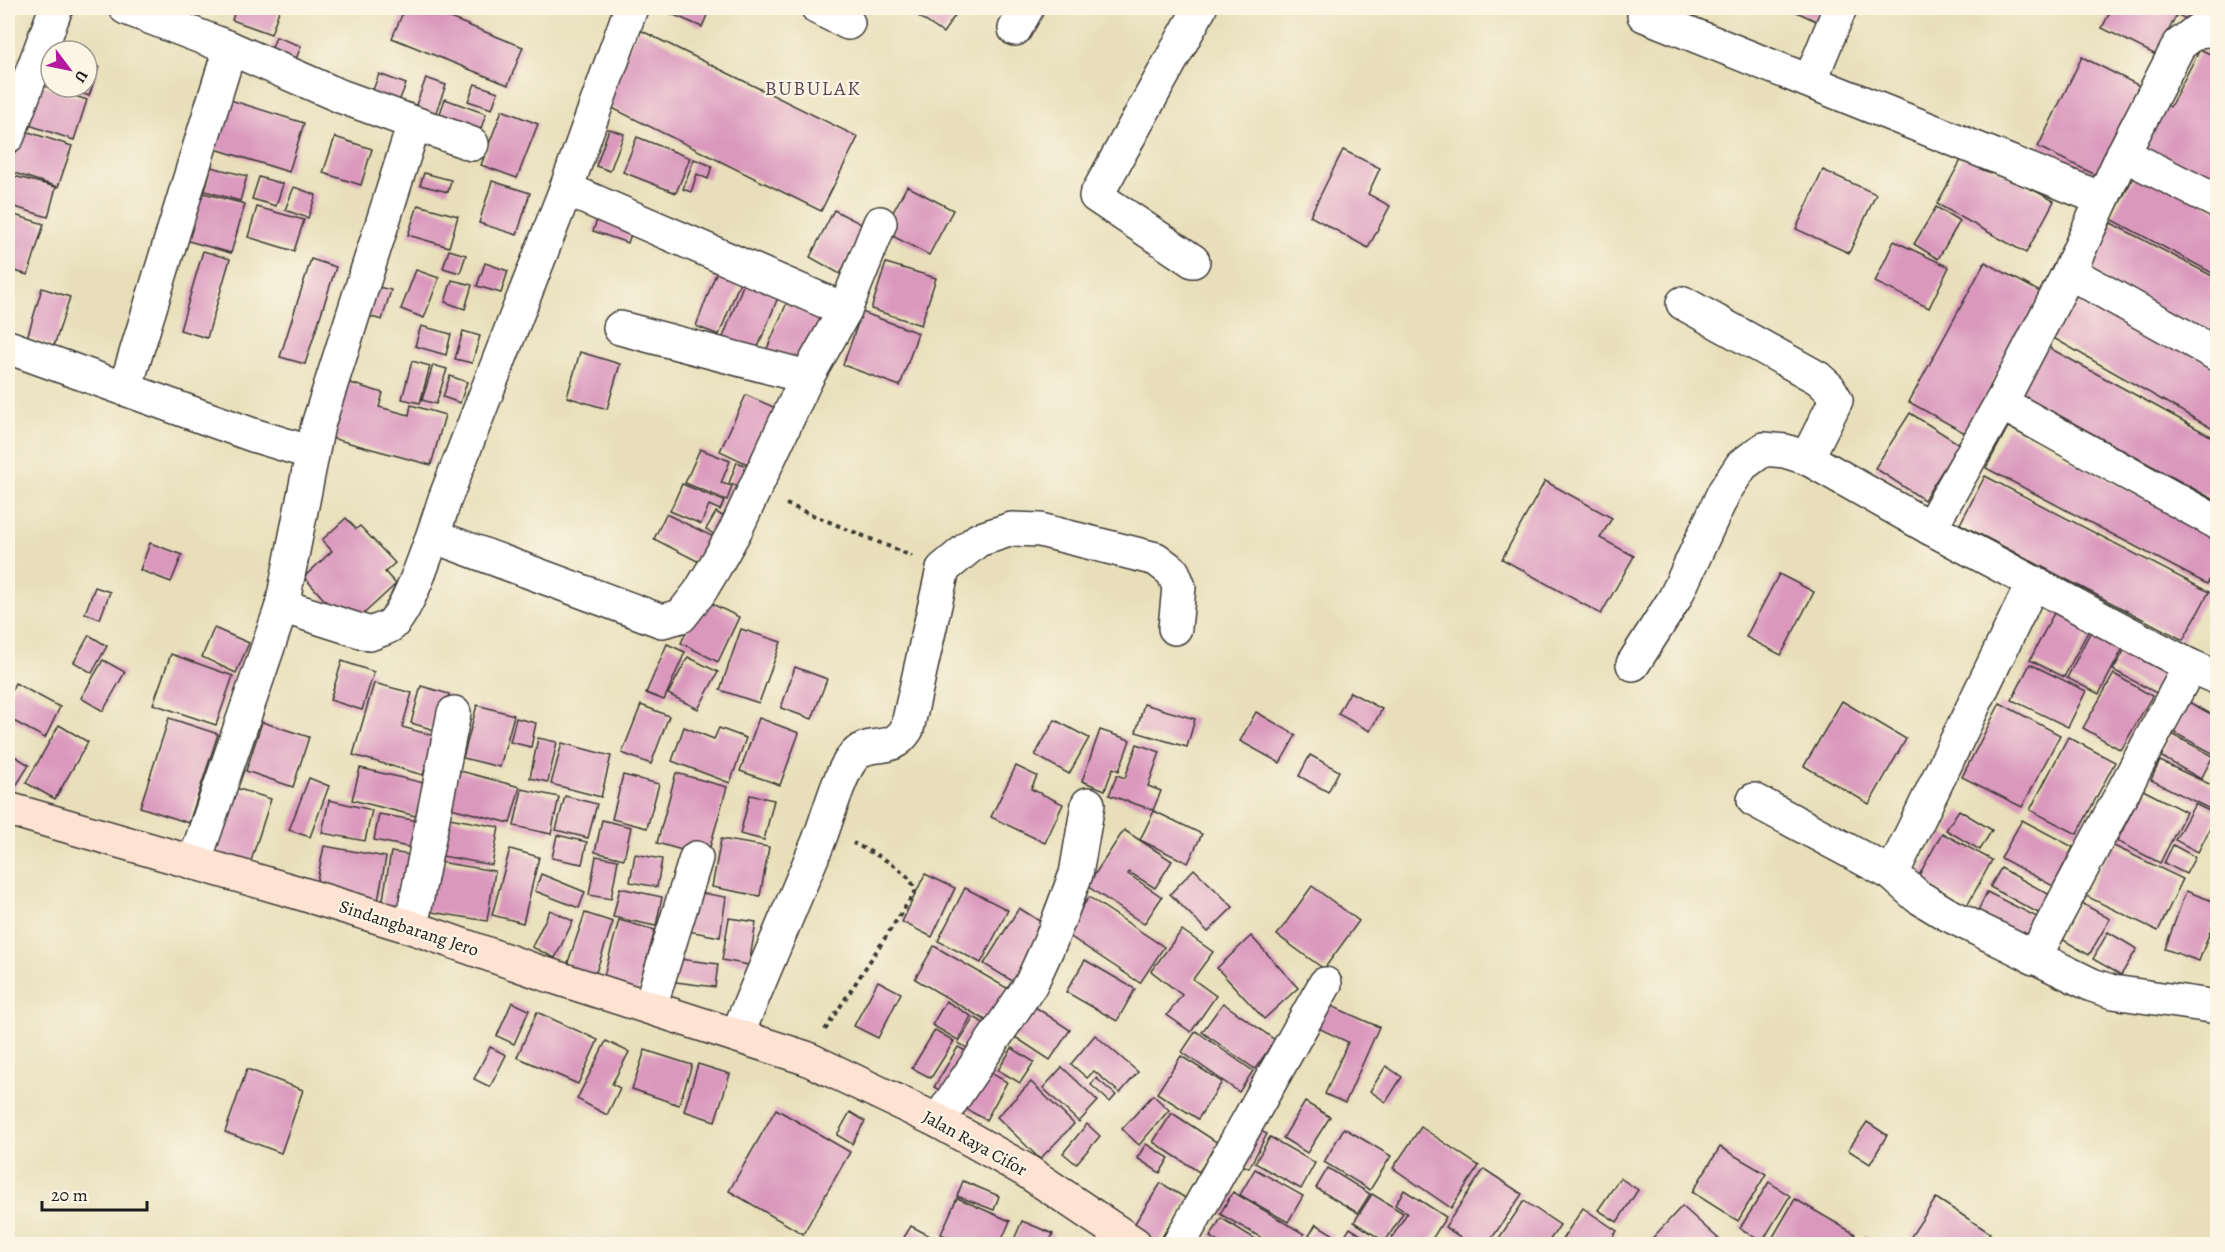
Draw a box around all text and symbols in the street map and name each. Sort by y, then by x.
north arrow [39,39,99,99]
text: U [69,66,93,87]
district label: BUBULAK [765,75,861,102]
street label: Sindangbarang Jero [336,894,482,962]
street label: Jalan Raya Cifor [919,1104,1032,1182]
scale bar [42,1174,147,1212]
text: 20 m [51,1183,88,1207]

